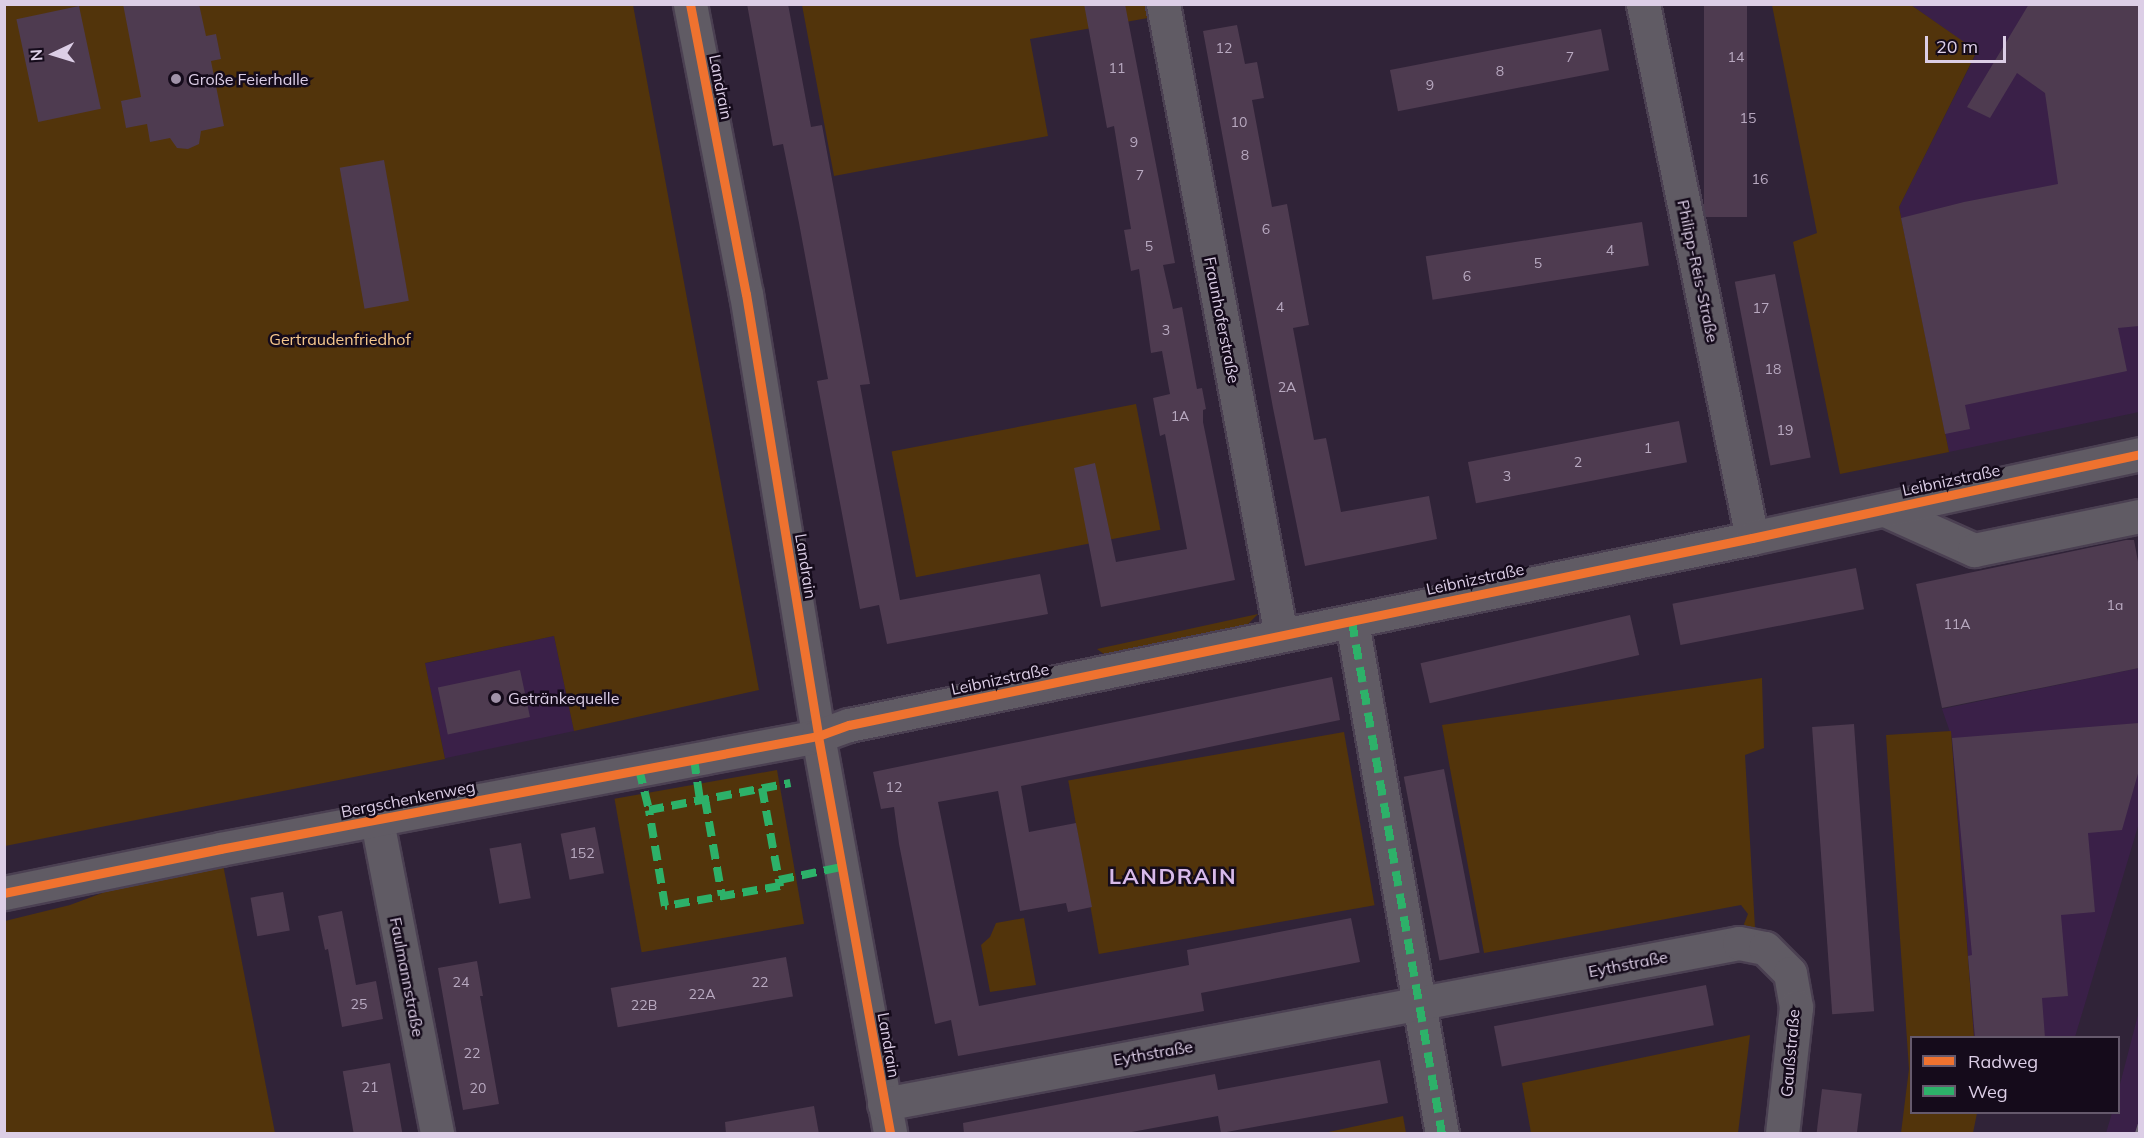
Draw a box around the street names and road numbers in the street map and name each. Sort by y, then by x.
street label: Landrain [705,53,737,121]
street label: Philipp-Reis-Straße [1674,198,1722,344]
street label: Fraunhoferstraße [1200,255,1244,385]
street label: Leibnizstraße [1900,460,2002,500]
street label: Landrain [791,532,821,600]
street label: Leibnizstraße [1424,559,1526,599]
street label: Leibnizstraße [949,659,1051,699]
street label: Bergschenkenweg [339,777,477,821]
street label: Faulmannstraße [386,916,428,1038]
street label: Eythstraße [1587,947,1669,981]
street label: Gaußstraße [1777,1008,1803,1098]
street label: Landrain [874,1011,904,1079]
street label: Eythstraße [1112,1037,1194,1069]

